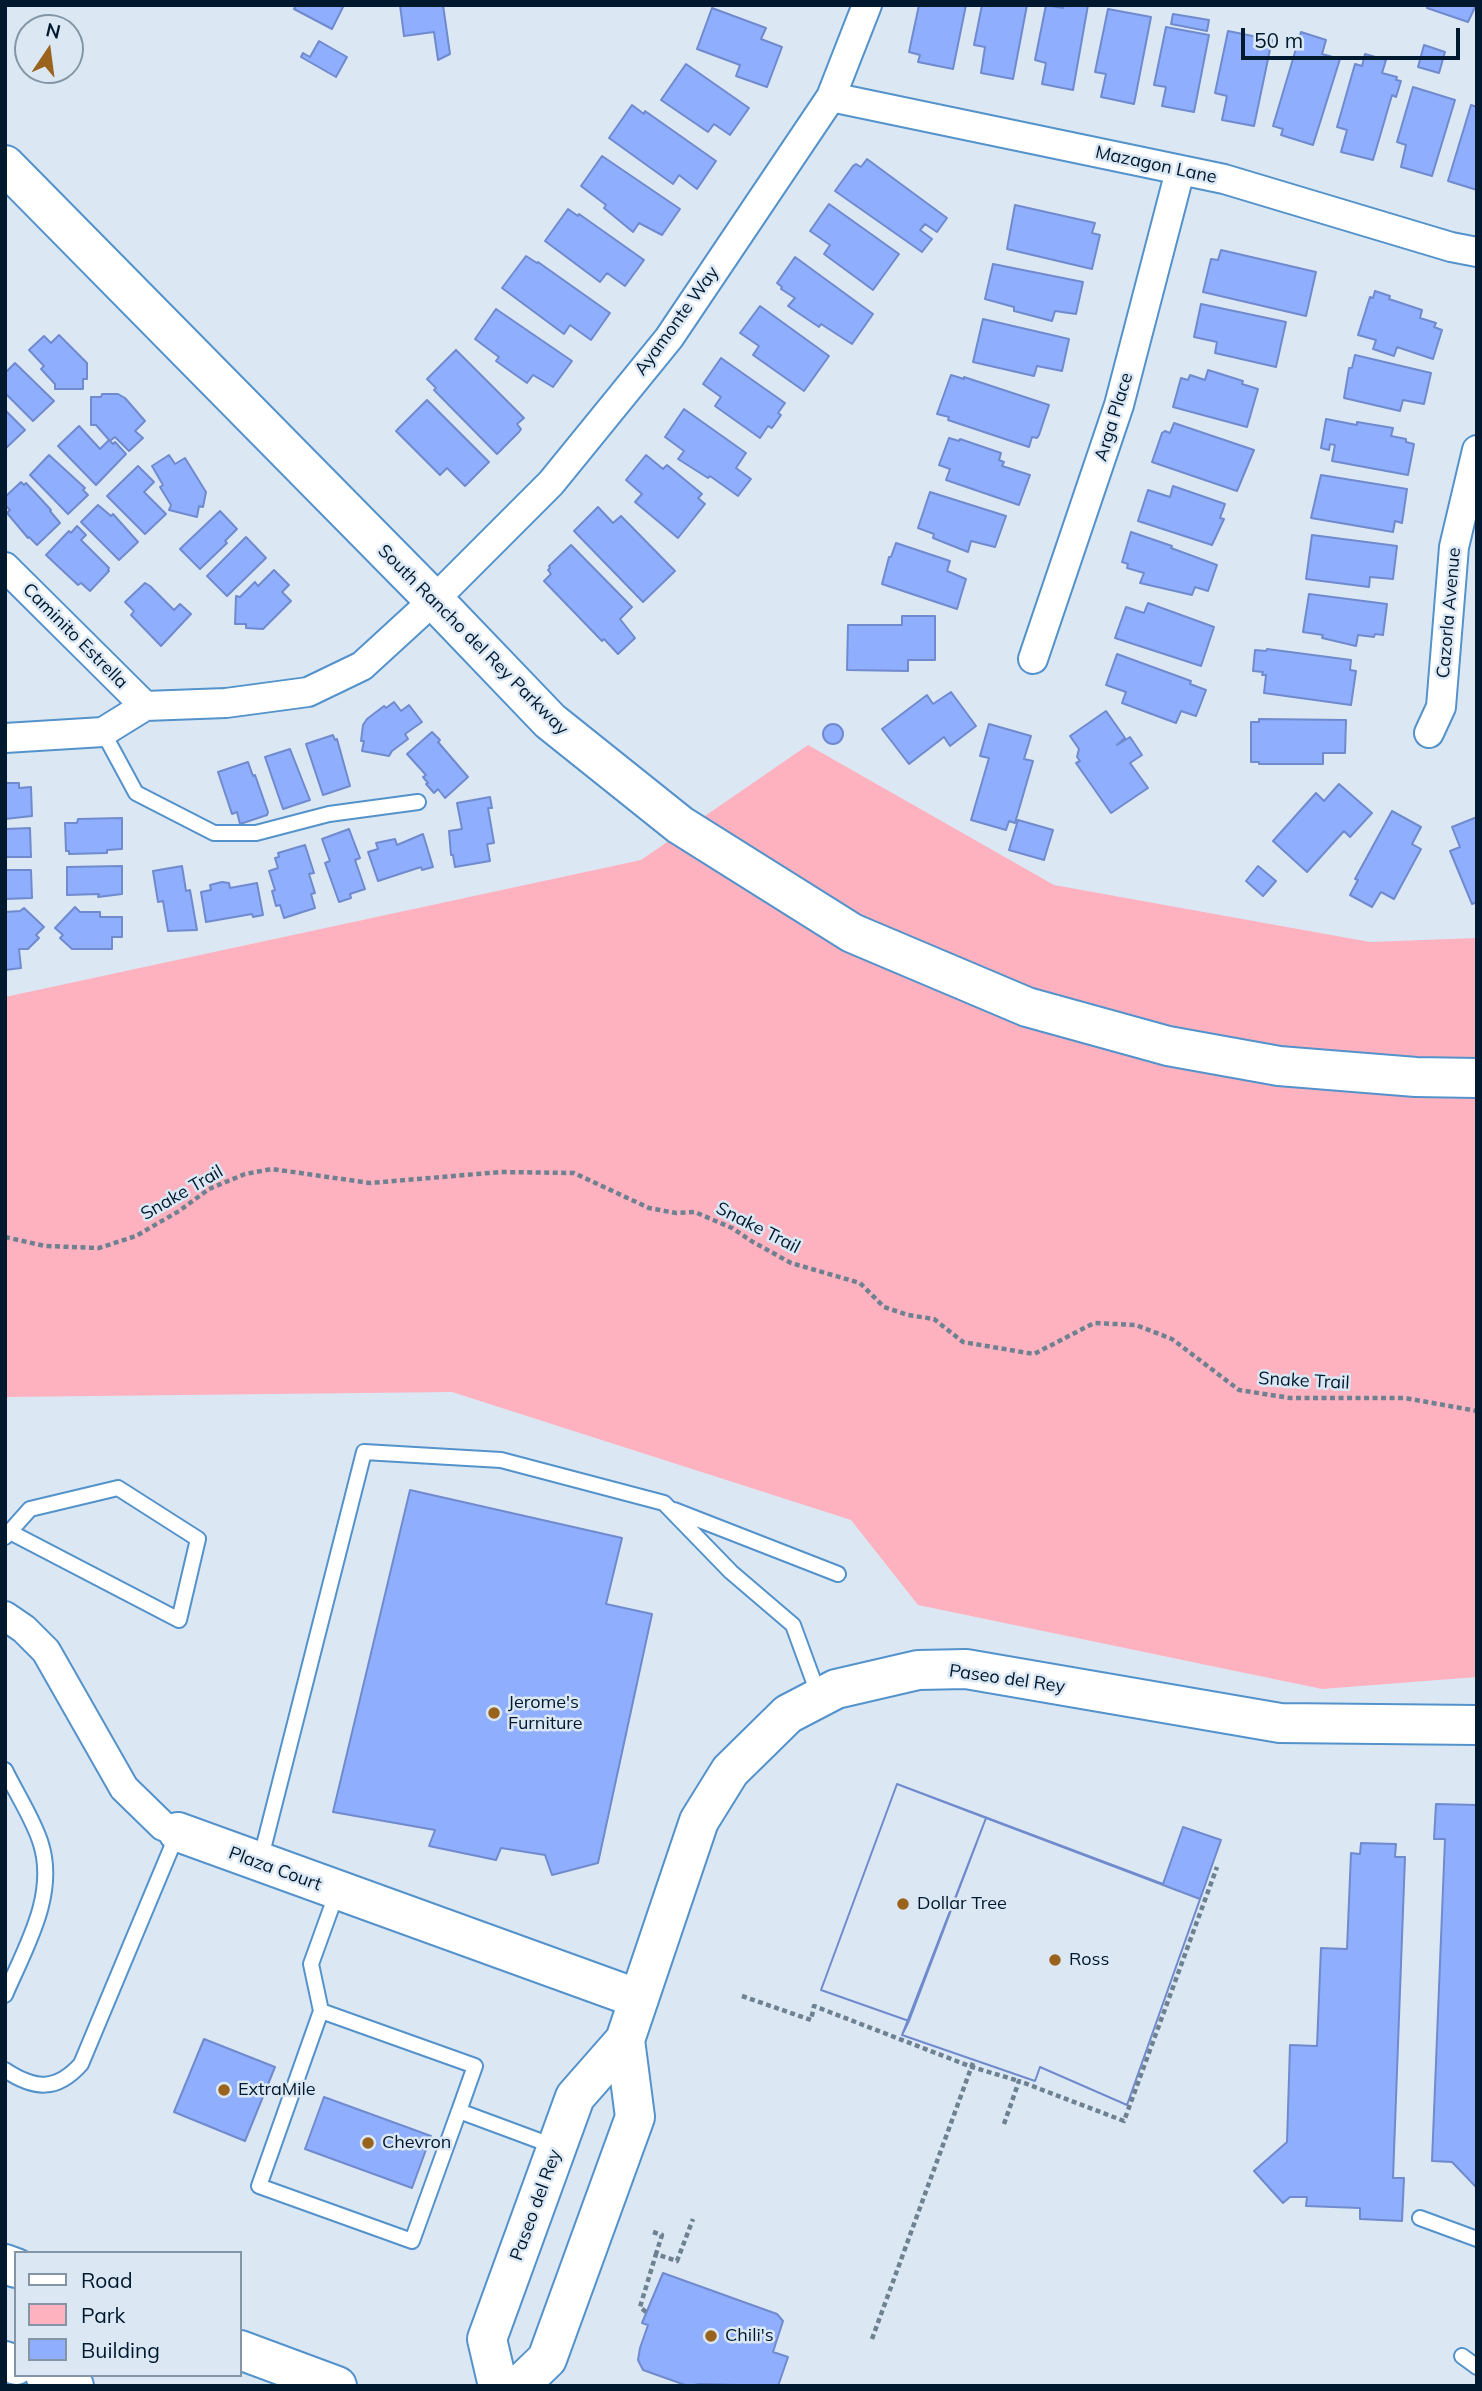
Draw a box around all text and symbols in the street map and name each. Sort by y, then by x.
north arrow [14,14,84,84]
scale bar [1244,14,1463,58]
text: N [44,17,63,44]
text: 50 m [1254,27,1303,53]
street label: Mazagon Lane [1093,142,1219,188]
street label: Ayamonte Way [630,262,724,380]
street label: Arga Place [1090,370,1138,464]
street label: South Rancho del Rey Parkway [373,540,573,740]
street label: Cazorla Avenue [1433,547,1465,679]
street label: Caminito Estrella [18,579,132,693]
street label: Snake Trail [137,1161,227,1225]
street label: Snake Trail [712,1198,804,1258]
street label: Snake Trail [1258,1368,1350,1394]
street label: Paseo del Rey [948,1660,1066,1698]
place label: Jerome's Furniture [508,1692,583,1734]
marker: Jerome's Furniture [486,1705,502,1721]
street label: Plaza Court [226,1842,324,1896]
place label: Dollar Tree [917,1893,1007,1915]
marker: Dollar Tree [895,1896,911,1912]
place label: Ross [1069,1949,1109,1971]
marker: Ross [1047,1952,1063,1968]
place label: ExtraMile [238,2079,316,2101]
marker: ExtraMile [216,2082,232,2098]
place label: Chevron [382,2132,451,2154]
marker: Chevron [360,2135,376,2151]
street label: Paseo del Rey [506,2146,566,2264]
legend [14,2251,242,2377]
text: Road [81,2267,132,2293]
text: Park [81,2302,125,2328]
place label: Chili's [725,2325,774,2347]
marker: Chili's [703,2328,719,2344]
text: Building [81,2337,160,2363]

